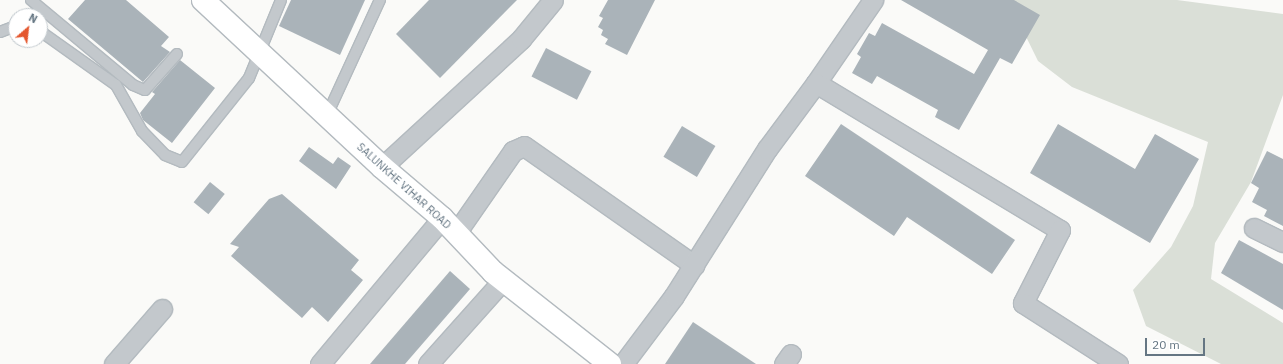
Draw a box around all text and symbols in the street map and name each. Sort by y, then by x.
north arrow [8,8,48,48]
text: N [26,10,40,26]
street label: SALUNKHE VIHAR ROAD [354,140,454,232]
scale bar [1147,330,1207,356]
text: 20 m [1152,337,1180,352]

